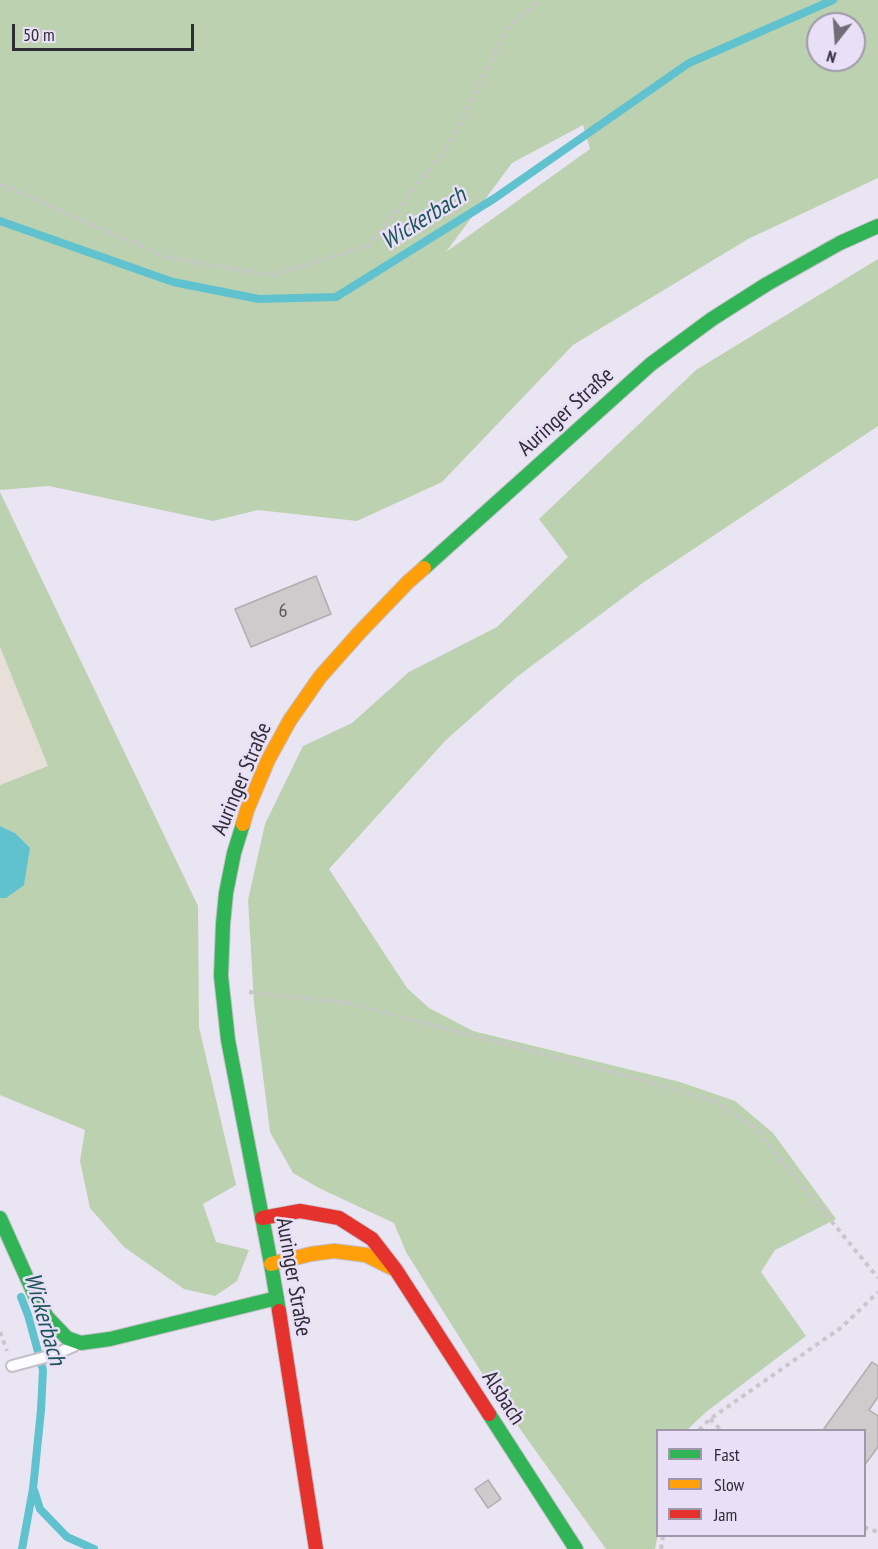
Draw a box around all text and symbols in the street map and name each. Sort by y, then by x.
scale bar [15,12,196,50]
north arrow [806,12,866,72]
text: 50 m [23,23,55,46]
text: N [824,46,838,68]
water label: Wickerbach [376,182,472,256]
street label: Auringer Straße [513,362,619,462]
house number: 6 [279,599,287,623]
street label: Auringer Straße [206,719,278,839]
street label: Auringer Straße [270,1216,316,1338]
water label: Wickerbach [17,1270,71,1368]
street label: Alsbach [476,1366,530,1430]
legend [656,1429,866,1537]
text: Fast [714,1443,740,1466]
text: Slow [714,1473,744,1496]
text: Jam [714,1503,737,1526]

